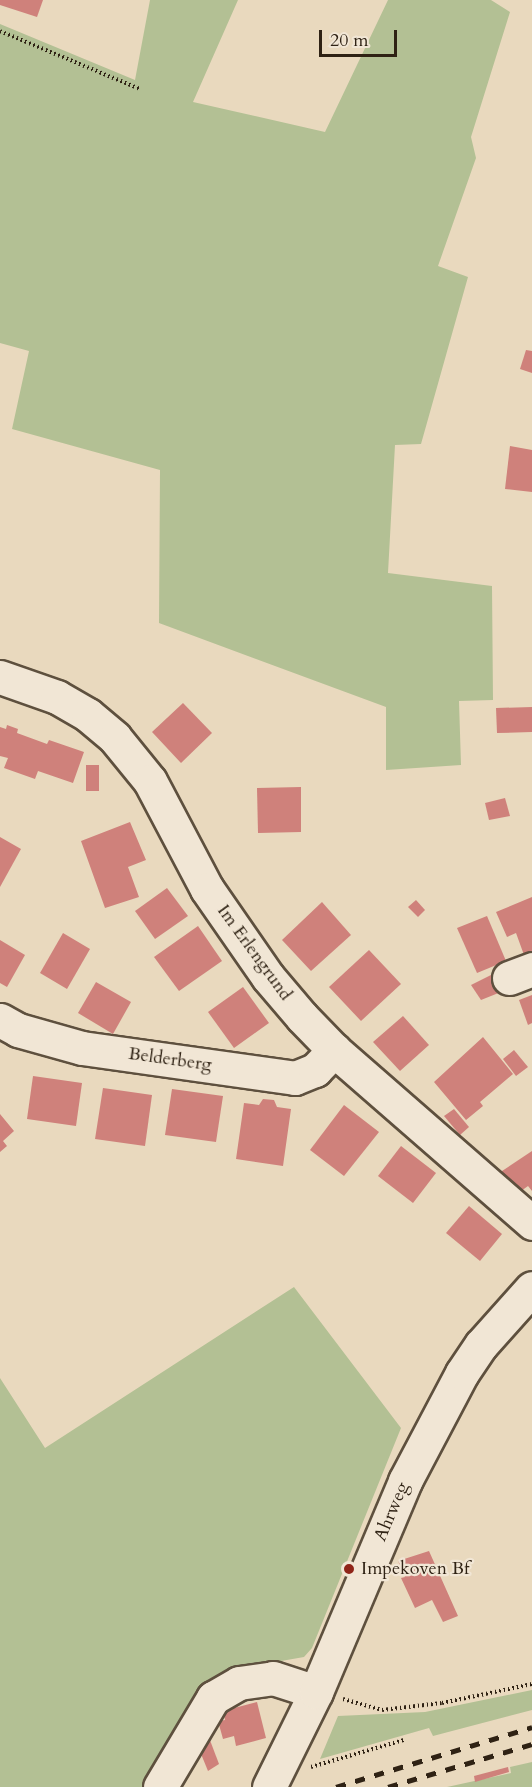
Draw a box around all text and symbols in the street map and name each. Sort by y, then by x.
scale bar [322,18,400,56]
text: 20 m [330,28,369,53]
street label: Im Erlengrund [212,901,296,1005]
street label: Belderberg [127,1043,213,1077]
street label: Ahrweg [370,1479,414,1545]
place label: Impekoven Bf [361,1558,470,1580]
marker: Impekoven Bf [342,1562,356,1576]

